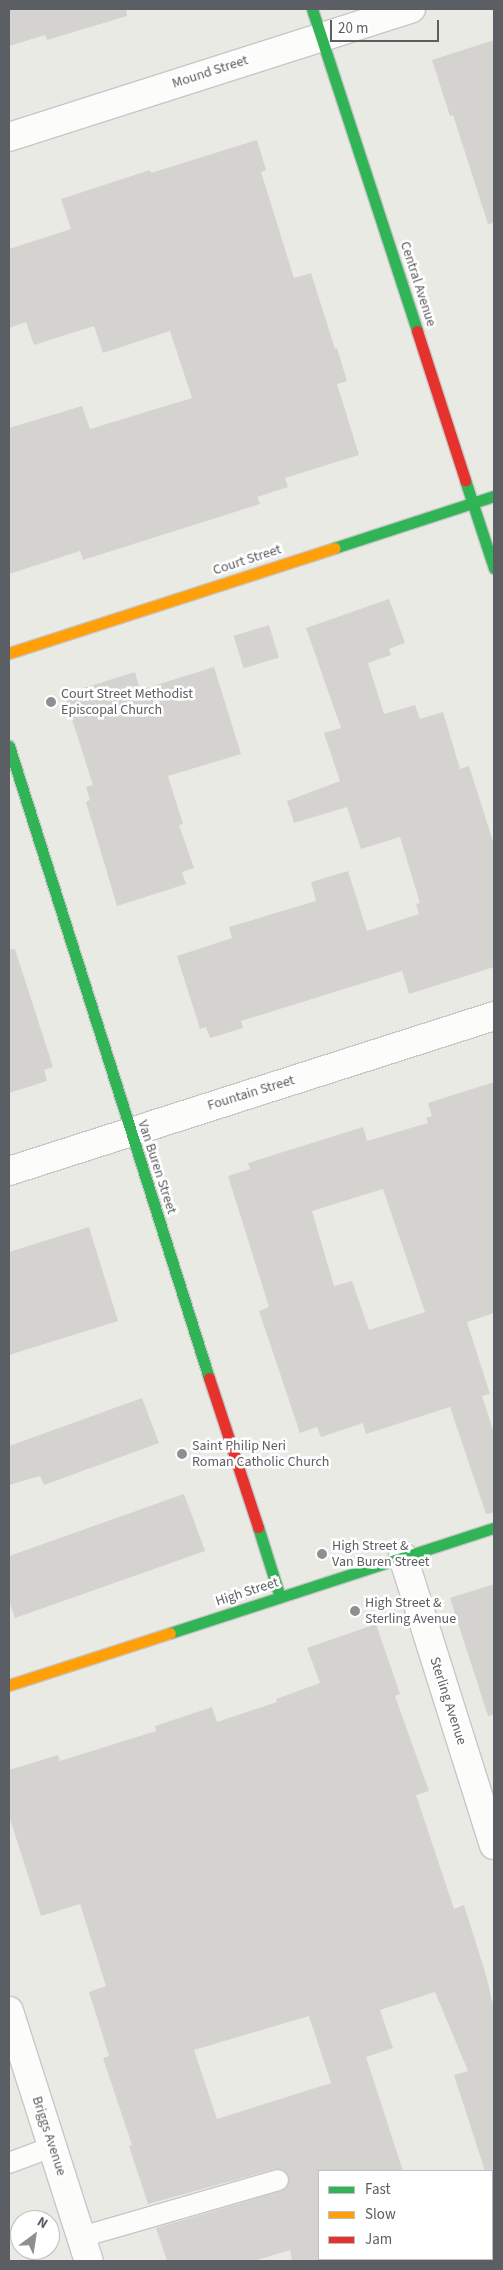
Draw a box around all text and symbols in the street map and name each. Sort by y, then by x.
scale bar [333,10,442,42]
text: 20 m [338,18,368,39]
street label: Mound Street [170,52,250,92]
street label: Central Avenue [396,239,440,329]
street label: Court Street [211,541,283,579]
place label: Court Street Methodist Episcopal Church [61,686,193,719]
marker: Court Street Methodist Episcopal Church [45,696,57,708]
street label: Fountain Street [205,1072,297,1114]
street label: Van Buren Street [134,1118,180,1216]
place label: Saint Philip Neri Roman Catholic Church [192,1438,329,1470]
marker: Saint Philip Neri Roman Catholic Church [176,1448,188,1460]
place label: High Street & Van Buren Street [332,1538,429,1570]
marker: High Street & Van Buren Street [316,1548,328,1560]
street label: High Street [213,1574,281,1610]
place label: High Street & Sterling Avenue [365,1595,456,1628]
marker: High Street & Sterling Avenue [349,1605,361,1617]
street label: Sterling Avenue [426,1655,470,1747]
street label: Briggs Avenue [28,2094,70,2178]
legend [318,2170,493,2260]
text: Fast [365,2179,391,2200]
text: Slow [365,2204,396,2225]
north arrow [10,2210,60,2260]
text: N [33,2212,51,2234]
text: Jam [365,2229,392,2250]

